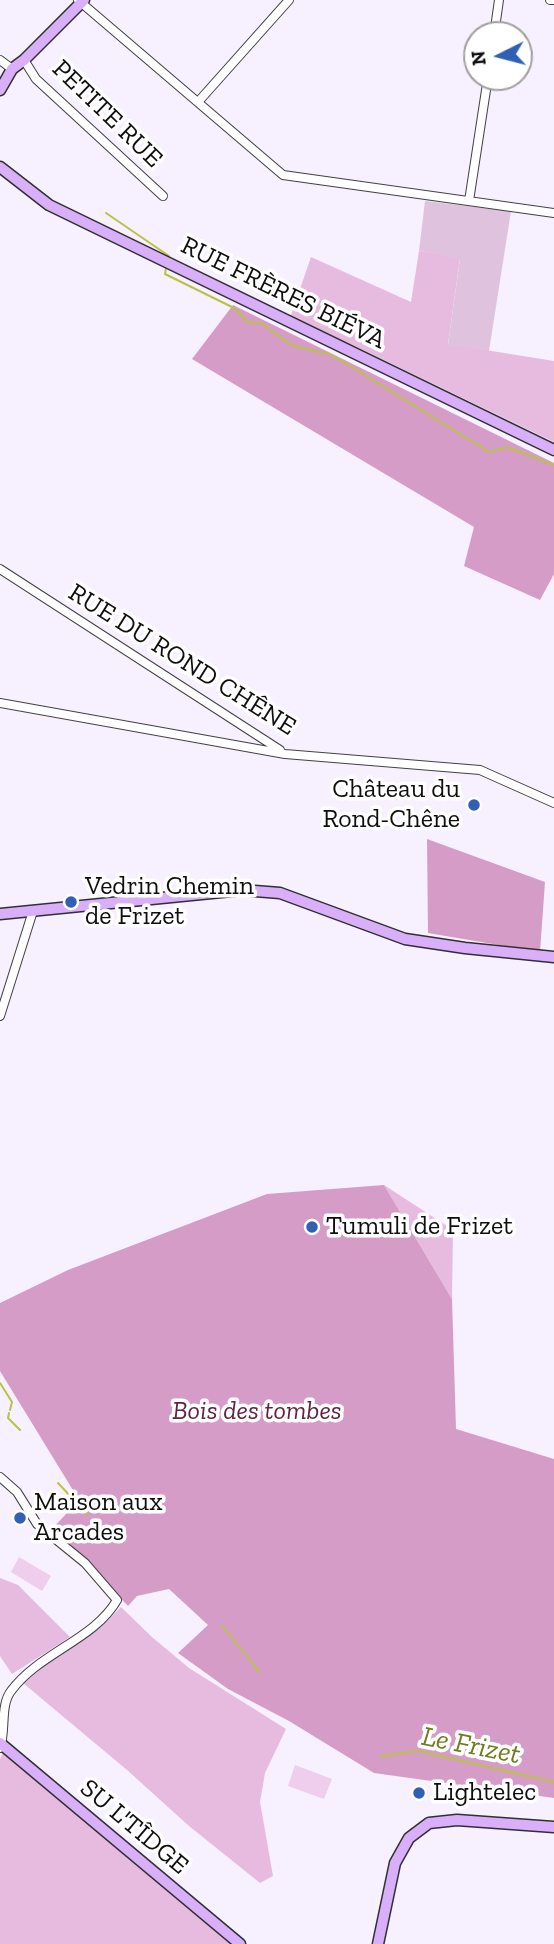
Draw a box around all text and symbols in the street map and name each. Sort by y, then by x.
north arrow [463,21,533,91]
text: N [466,50,491,66]
street label: PETITE RUE [45,54,169,174]
street label: RUE FRÈRES BIÉVA [176,230,390,356]
street label: RUE DU ROND CHÊNE [62,577,302,743]
place label: Château du Rond-Chêne [322,774,460,836]
marker: Château du Rond-Chêne [466,797,482,813]
place label: Vedrin Chemin de Frizet [85,871,254,932]
marker: Vedrin Chemin de Frizet [63,894,79,910]
place label: Tumuli de Frizet [326,1211,513,1243]
marker: Tumuli de Frizet [304,1219,320,1235]
park label: Bois des tombes [172,1396,342,1428]
place label: Maison aux Arcades [34,1487,163,1548]
marker: Maison aux Arcades [12,1510,28,1526]
water label: Le Frizet [419,1720,523,1772]
street label: SU L'TÎDGE [74,1773,194,1881]
place label: Lightelec [433,1777,536,1809]
marker: Lightelec [411,1785,427,1801]

